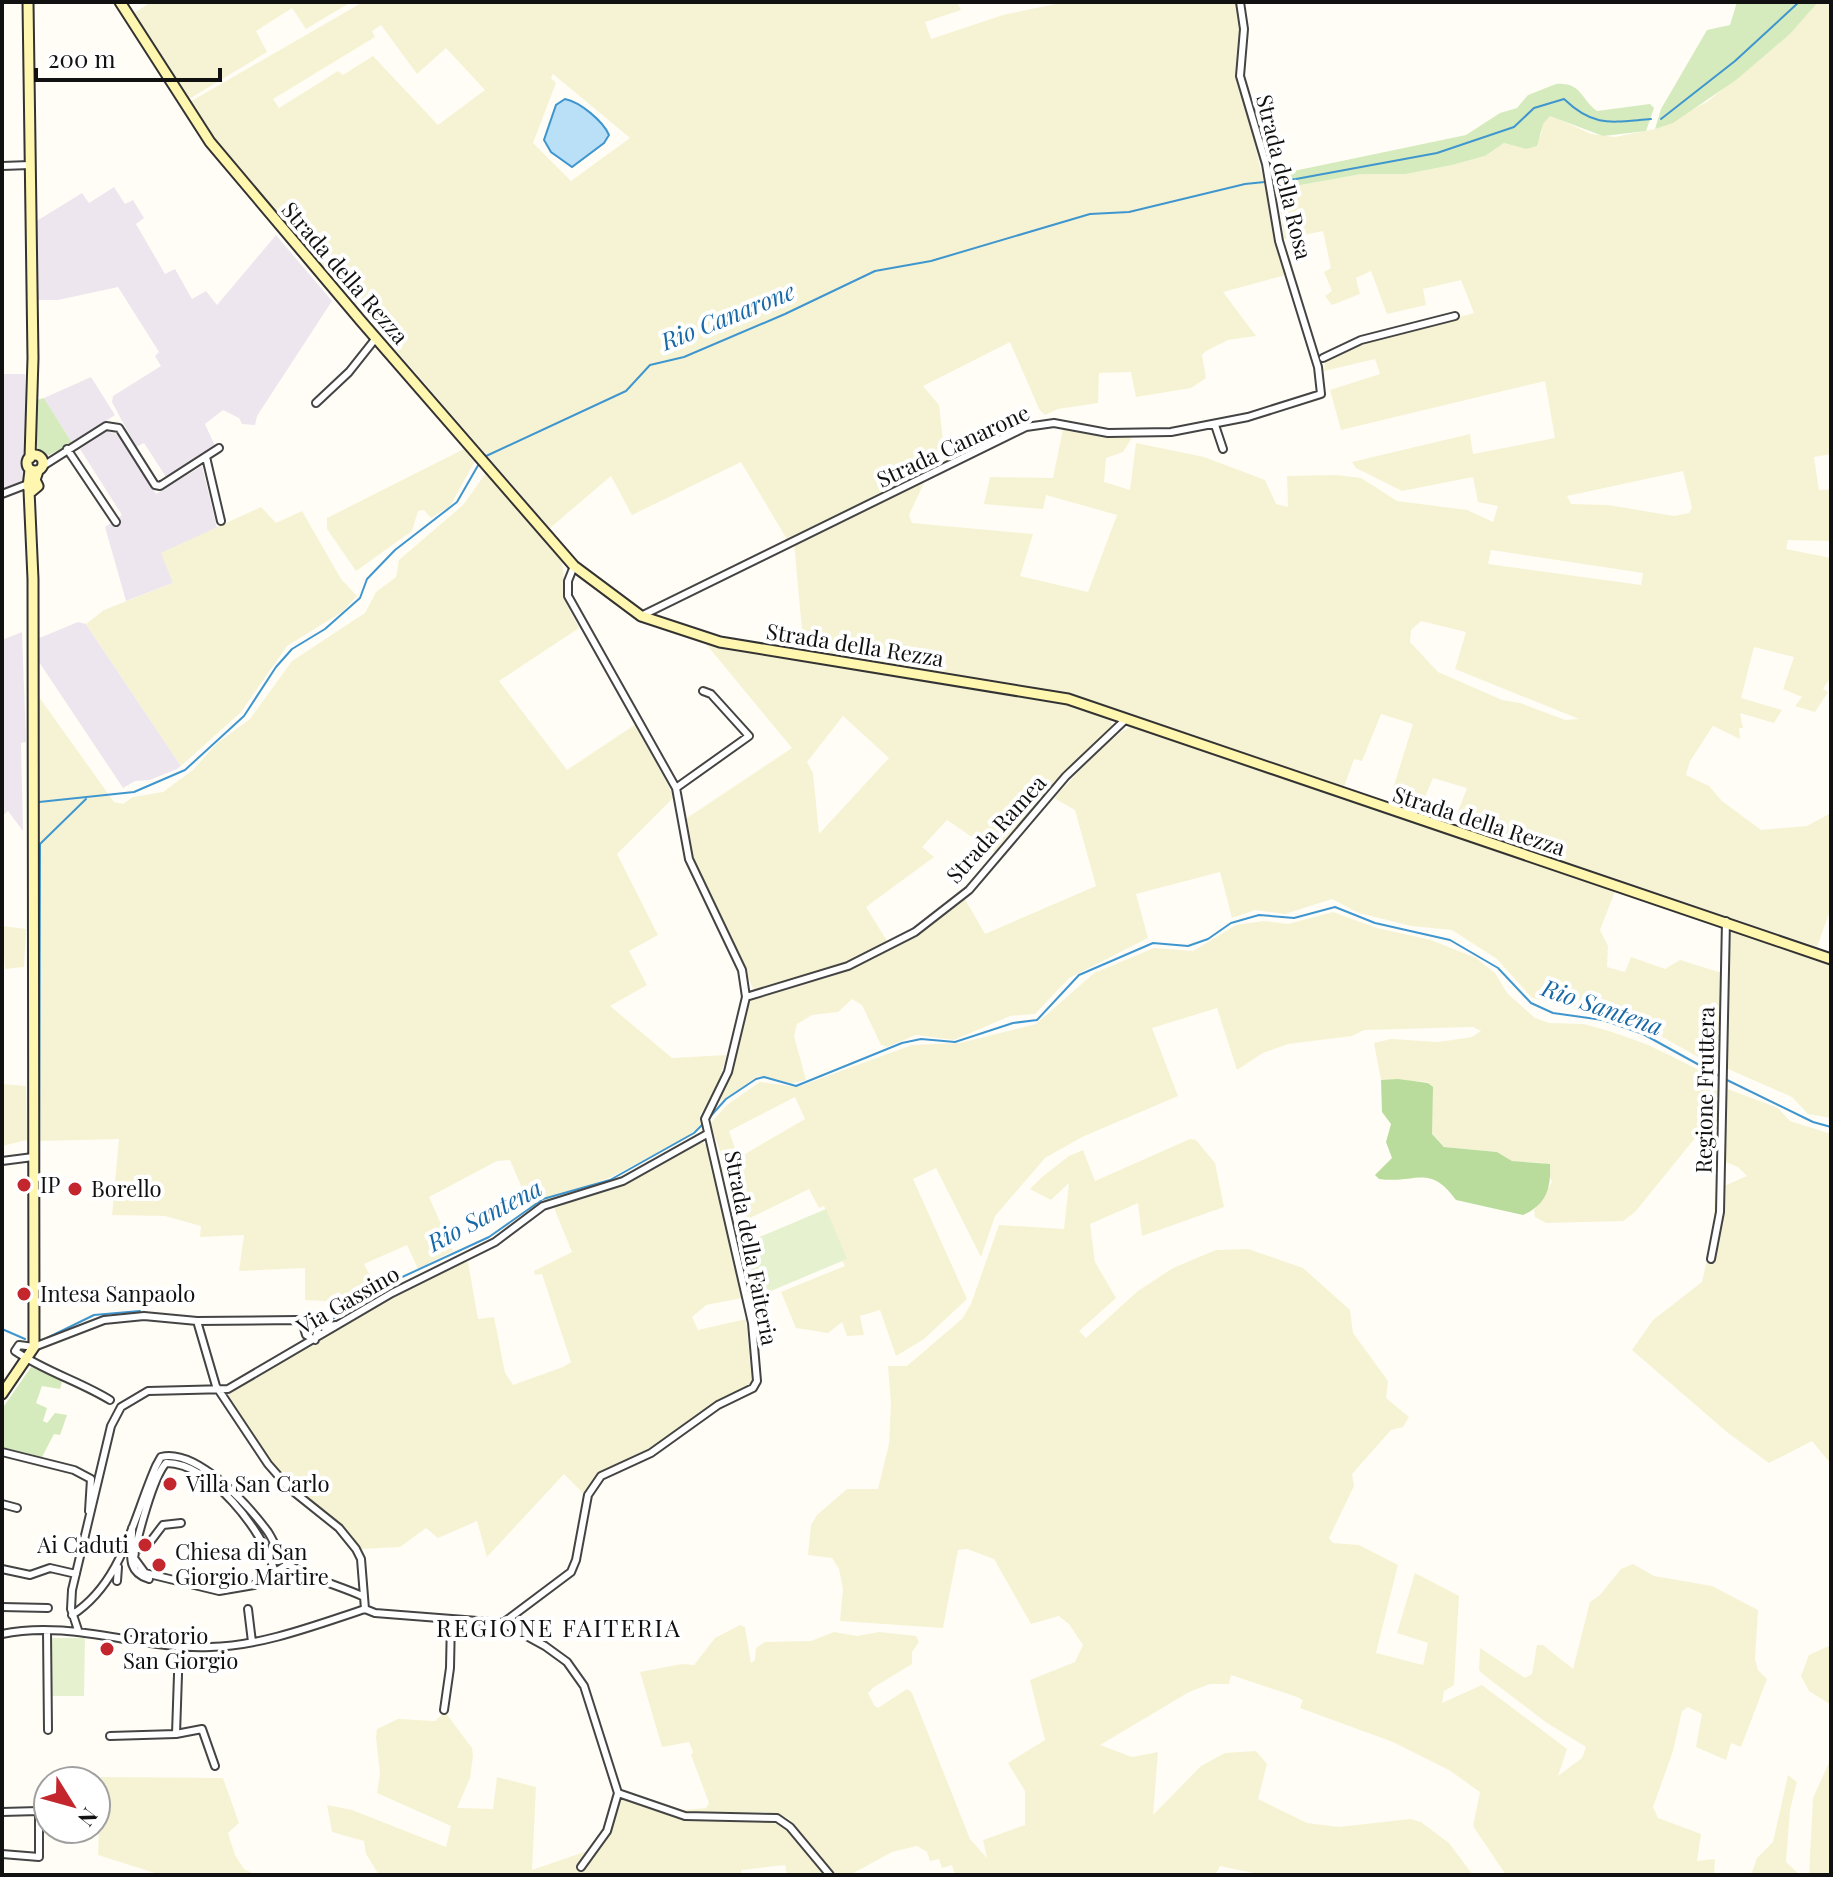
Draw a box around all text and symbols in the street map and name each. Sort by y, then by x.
scale bar [36,32,220,82]
text: 200 m [48,42,116,74]
street label: Strada della Rosa [1250,91,1320,262]
street label: Strada della Rezza [276,195,416,350]
water label: Rio Canarone [655,274,799,357]
street label: Strada Canarone [871,397,1034,494]
street label: Strada della Rezza [764,615,946,673]
street label: Strada Ramea [939,768,1052,889]
street label: Strada della Rezza [1389,778,1569,862]
water label: Rio Santena [1537,970,1667,1042]
street label: Regione Fruttera [1688,1006,1720,1174]
street label: Strada della Faiteria [718,1148,786,1348]
place label: IP [40,1169,60,1199]
water label: Rio Santena [420,1171,547,1258]
place label: Borello [91,1173,162,1203]
marker: IP [15,1176,33,1194]
marker: Borello [66,1180,84,1198]
street label: Via Gassino [290,1258,404,1341]
place label: Intesa Sanpaolo [40,1278,195,1308]
marker: Intesa Sanpaolo [15,1285,33,1303]
place label: Villa San Carlo [185,1468,329,1498]
marker: Villa San Carlo [161,1475,179,1493]
place label: Ai Caduti [36,1529,129,1559]
marker: Ai Caduti [136,1536,154,1554]
place label: Chiesa di San Giorgio Martire [175,1536,329,1591]
marker: Chiesa di San Giorgio Martire [150,1556,168,1574]
district label: REGIONE FAITERIA [436,1611,682,1643]
place label: Oratorio San Giorgio [123,1620,238,1675]
marker: Oratorio San Giorgio [98,1640,116,1658]
north arrow [32,1765,112,1845]
text: N [72,1802,106,1833]

